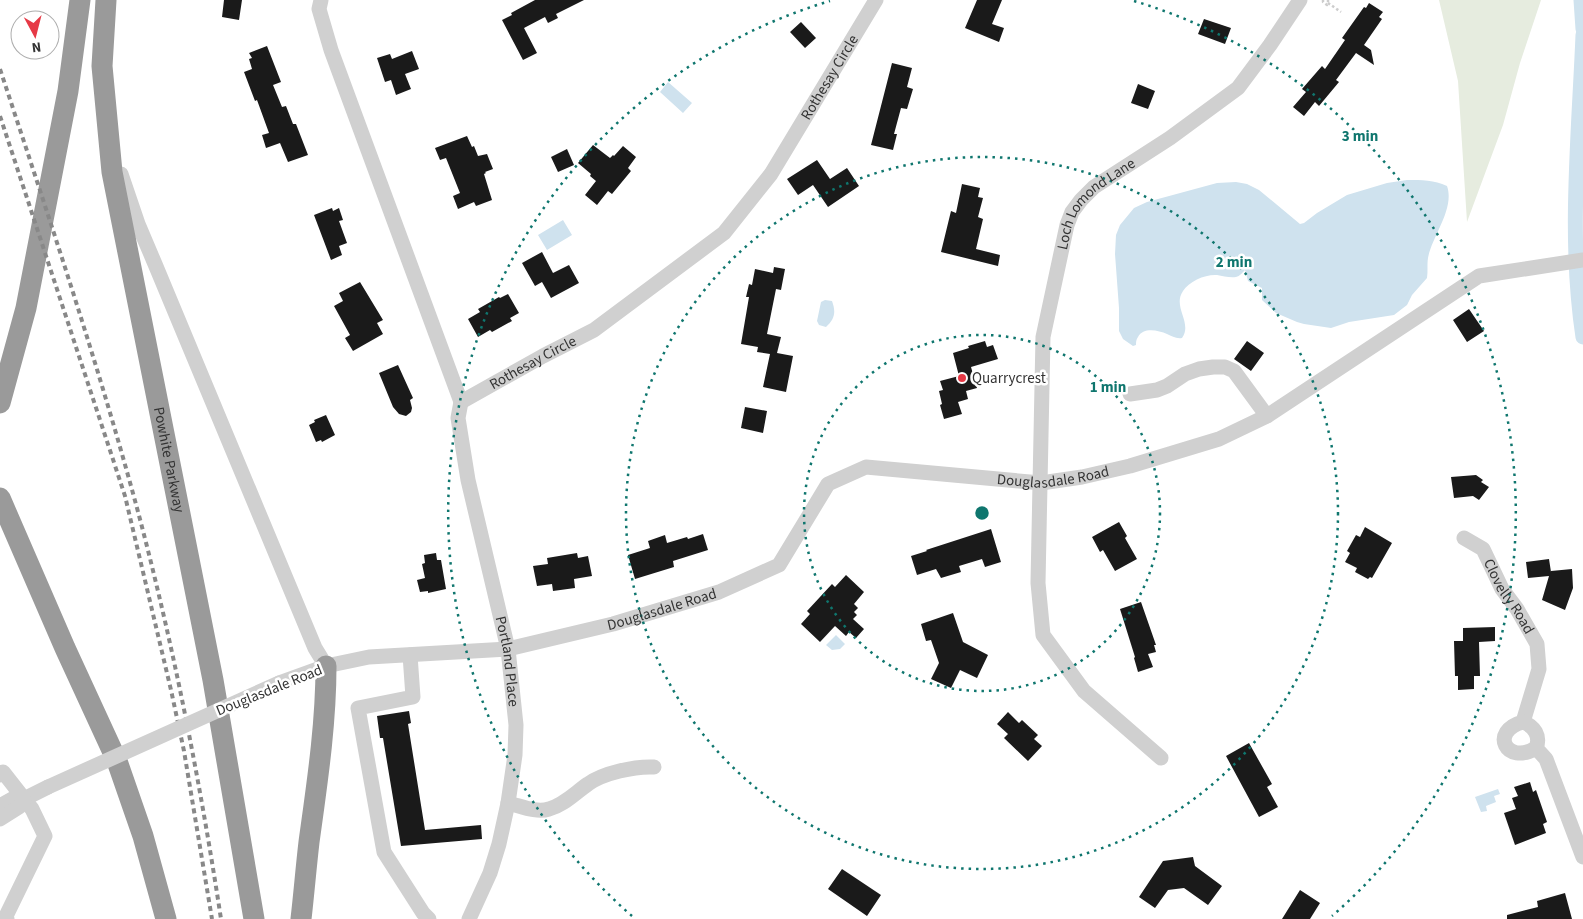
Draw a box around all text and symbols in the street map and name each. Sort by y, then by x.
north arrow [10,10,60,60]
street label: Rothesay Circle [796,31,864,124]
text: N [31,36,42,57]
text: 3 min [1342,126,1378,147]
street label: Loch Lomond Lane [1052,153,1139,252]
text: 2 min [1216,252,1252,273]
street label: Rothesay Circle [486,331,580,395]
place label: Quarrycrest [972,368,1046,389]
marker: Quarrycrest [956,372,968,384]
text: 1 min [1090,377,1126,398]
street label: Powhite Parkway [148,405,190,515]
street label: Douglasdale Road [996,461,1111,494]
centre of rings [973,504,991,522]
street label: Clovelly Road [1478,555,1539,638]
street label: Douglasdale Road [605,583,719,636]
street label: Portland Place [490,614,524,708]
street label: Douglasdale Road [213,660,326,721]

